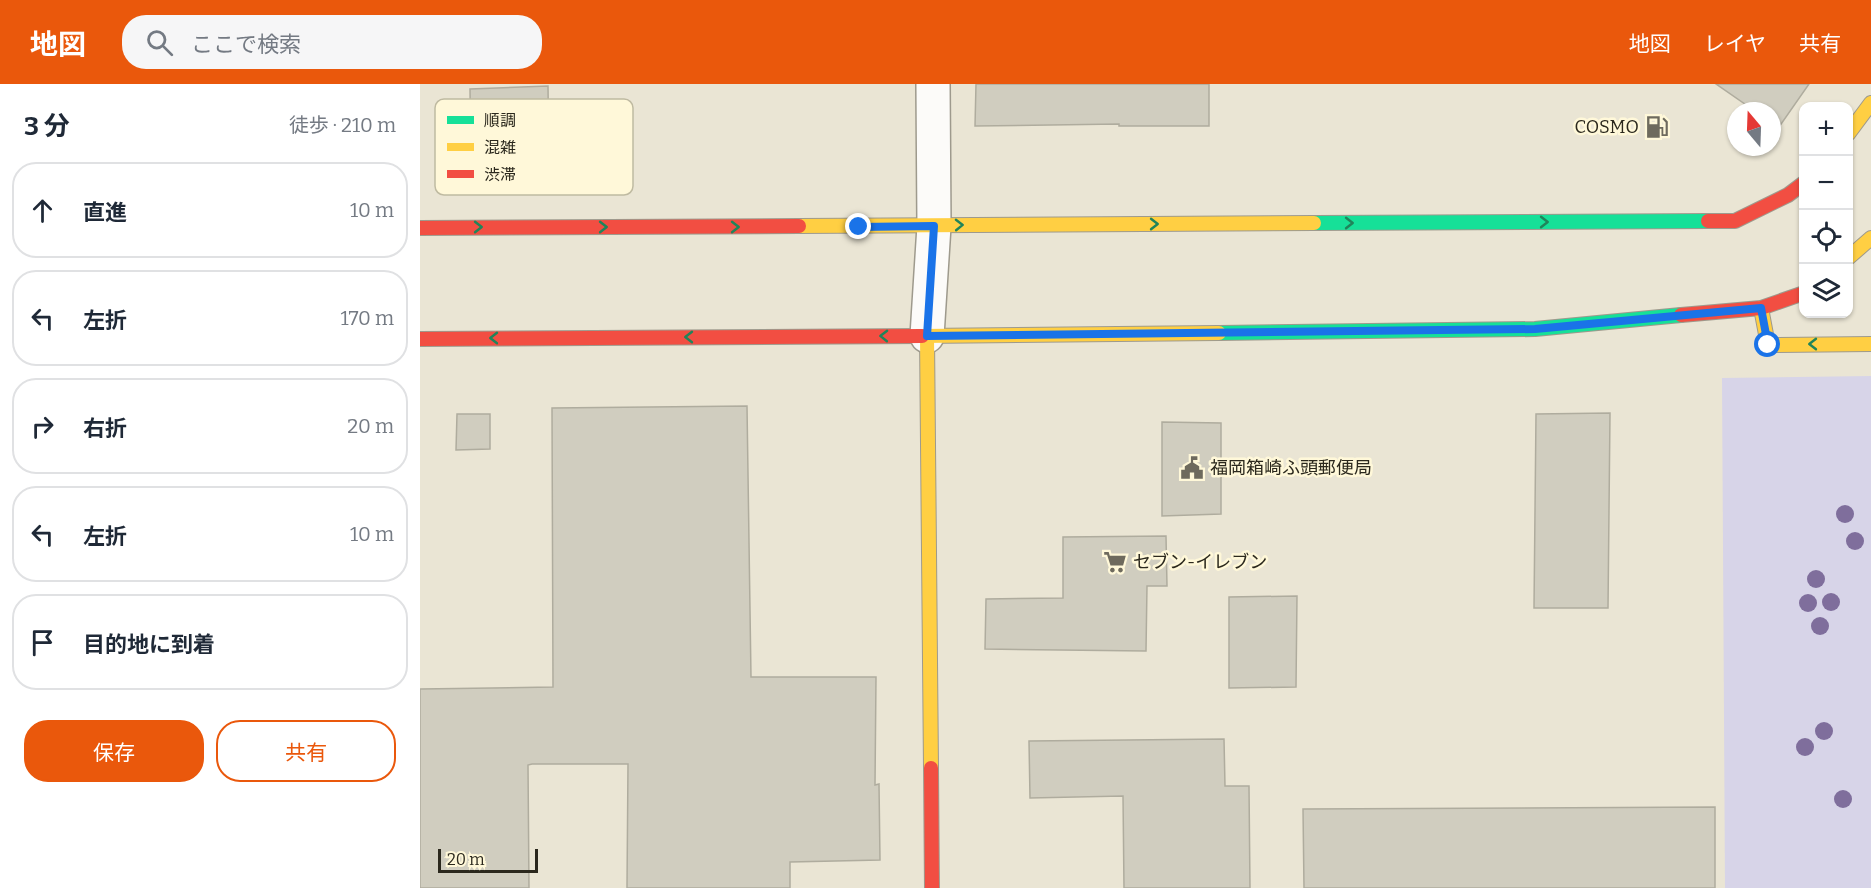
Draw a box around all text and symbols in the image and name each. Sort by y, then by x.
search box [122,15,542,69]
icon: search [143,26,176,59]
text: 地図 [30,28,86,61]
text: ここで検索 [191,31,301,58]
text: 地図 [1629,31,1671,57]
text: レイヤ [1704,31,1766,57]
text: 共有 [1799,31,1841,57]
legend [435,99,633,195]
north arrow [1727,102,1781,156]
map controls [1799,102,1853,318]
button: + [1799,102,1853,156]
text: 3 分 [24,111,70,142]
text: 順調 [484,111,516,130]
text: 徒歩 · 210 m [289,113,396,137]
fuel station icon: COSMO [1644,114,1670,140]
place label: COSMO [1575,116,1639,138]
text: 混雑 [484,138,516,157]
button: − [1799,156,1853,210]
text: 渋滞 [484,165,516,184]
icon: ahead [26,194,59,227]
text: 10 m [350,198,394,222]
text: 直進 [83,199,127,226]
button: locate [1799,210,1853,264]
route end [845,213,871,239]
one-way arrow [1540,216,1549,228]
one-way arrow [1345,217,1354,229]
one-way arrow [1150,218,1159,230]
one-way arrow [955,219,964,232]
one-way arrow [474,221,483,234]
one-way arrow [599,221,608,233]
one-way arrow [731,221,740,233]
button: layers [1799,264,1853,318]
icon: left [26,302,59,335]
text: 170 m [341,306,394,330]
text: 左折 [83,307,127,334]
one-way arrow [880,329,889,342]
one-way arrow [685,331,694,343]
route start [1754,331,1780,357]
one-way arrow [490,332,499,344]
one-way arrow [1808,338,1817,351]
icon: right [26,410,59,443]
text: 20 m [347,414,394,438]
text: 右折 [83,415,127,442]
public building icon: 福岡箱崎ふ頭郵便局 [1179,455,1205,481]
place label: 福岡箱崎ふ頭郵便局 [1210,457,1372,479]
icon: left [26,518,59,551]
text: 10 m [350,522,394,546]
text: 左折 [83,523,127,550]
supermarket icon: セブン-イレブン [1102,549,1128,575]
place label: セブン-イレブン [1133,551,1267,573]
icon: arrive [26,626,59,659]
text: 目的地に到着 [83,631,215,658]
button: 保存 [24,720,204,782]
button: 共有 [216,720,396,782]
scale bar [438,846,538,874]
text: 20 m [447,850,484,869]

